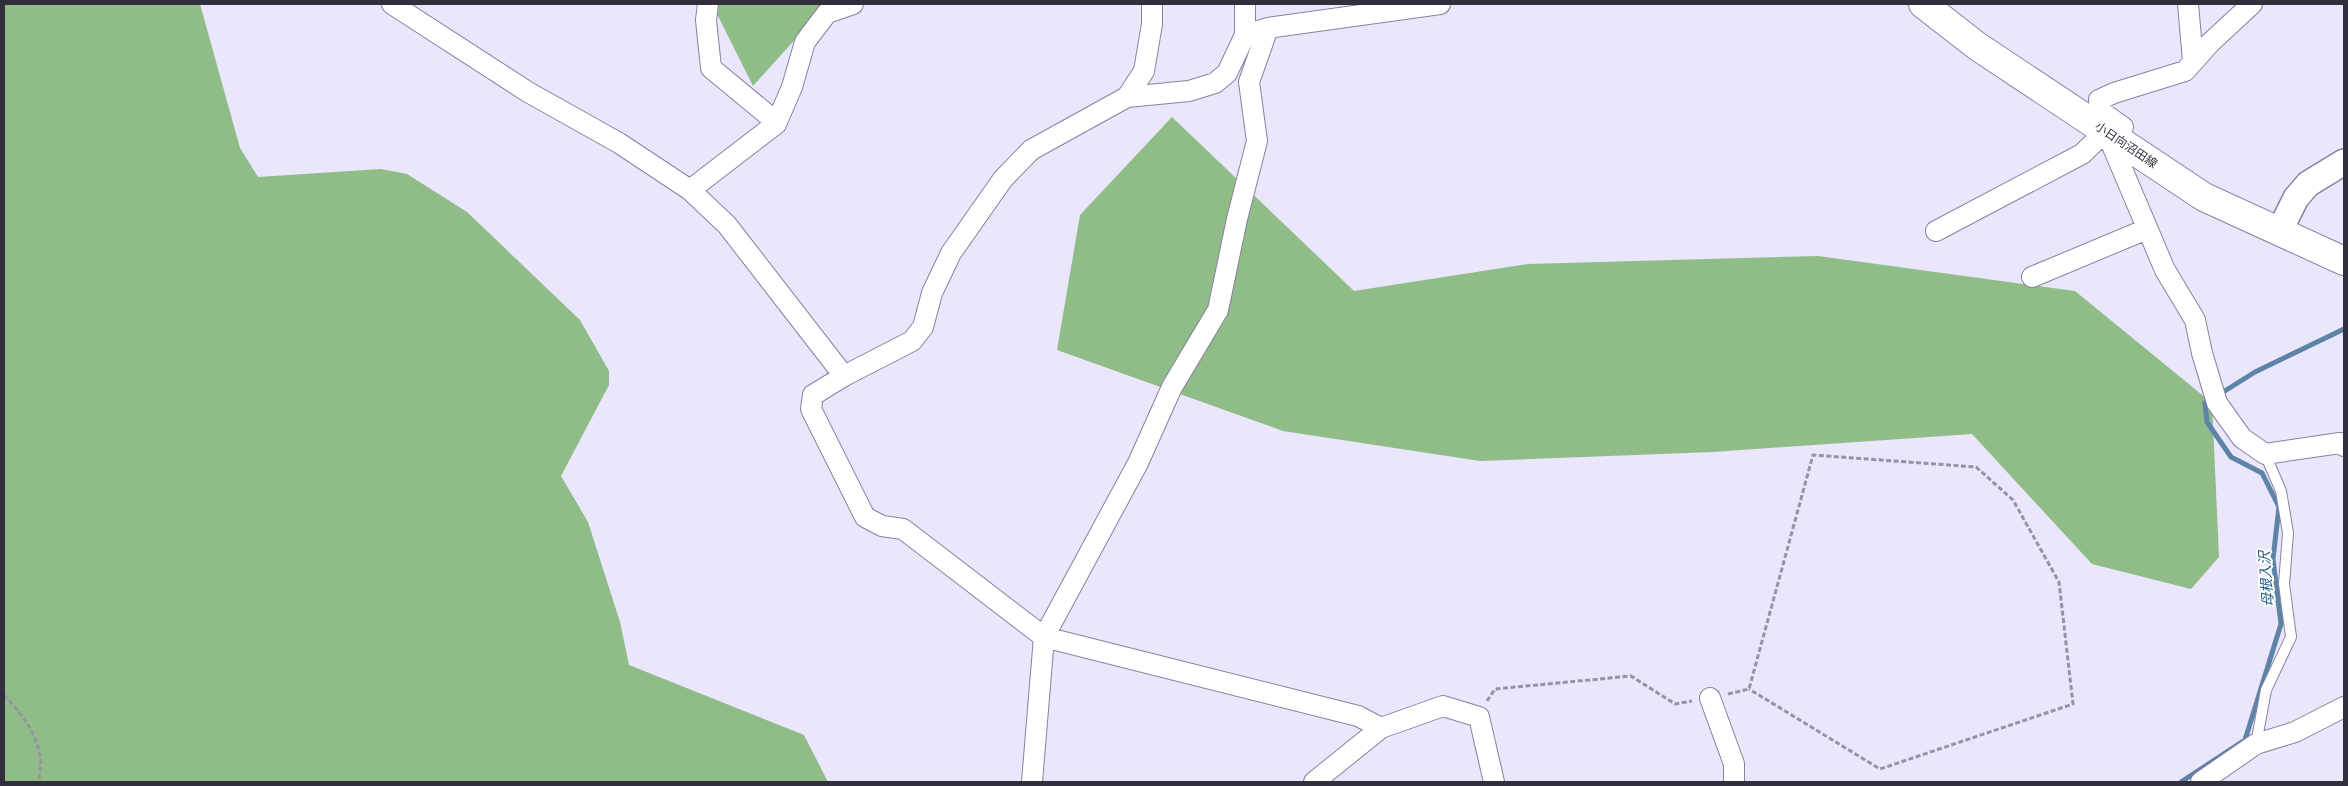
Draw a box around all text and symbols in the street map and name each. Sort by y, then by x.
street label: 小日向沼田線 [2092,119,2160,171]
water label: 母根入沢 [2256,549,2276,607]

